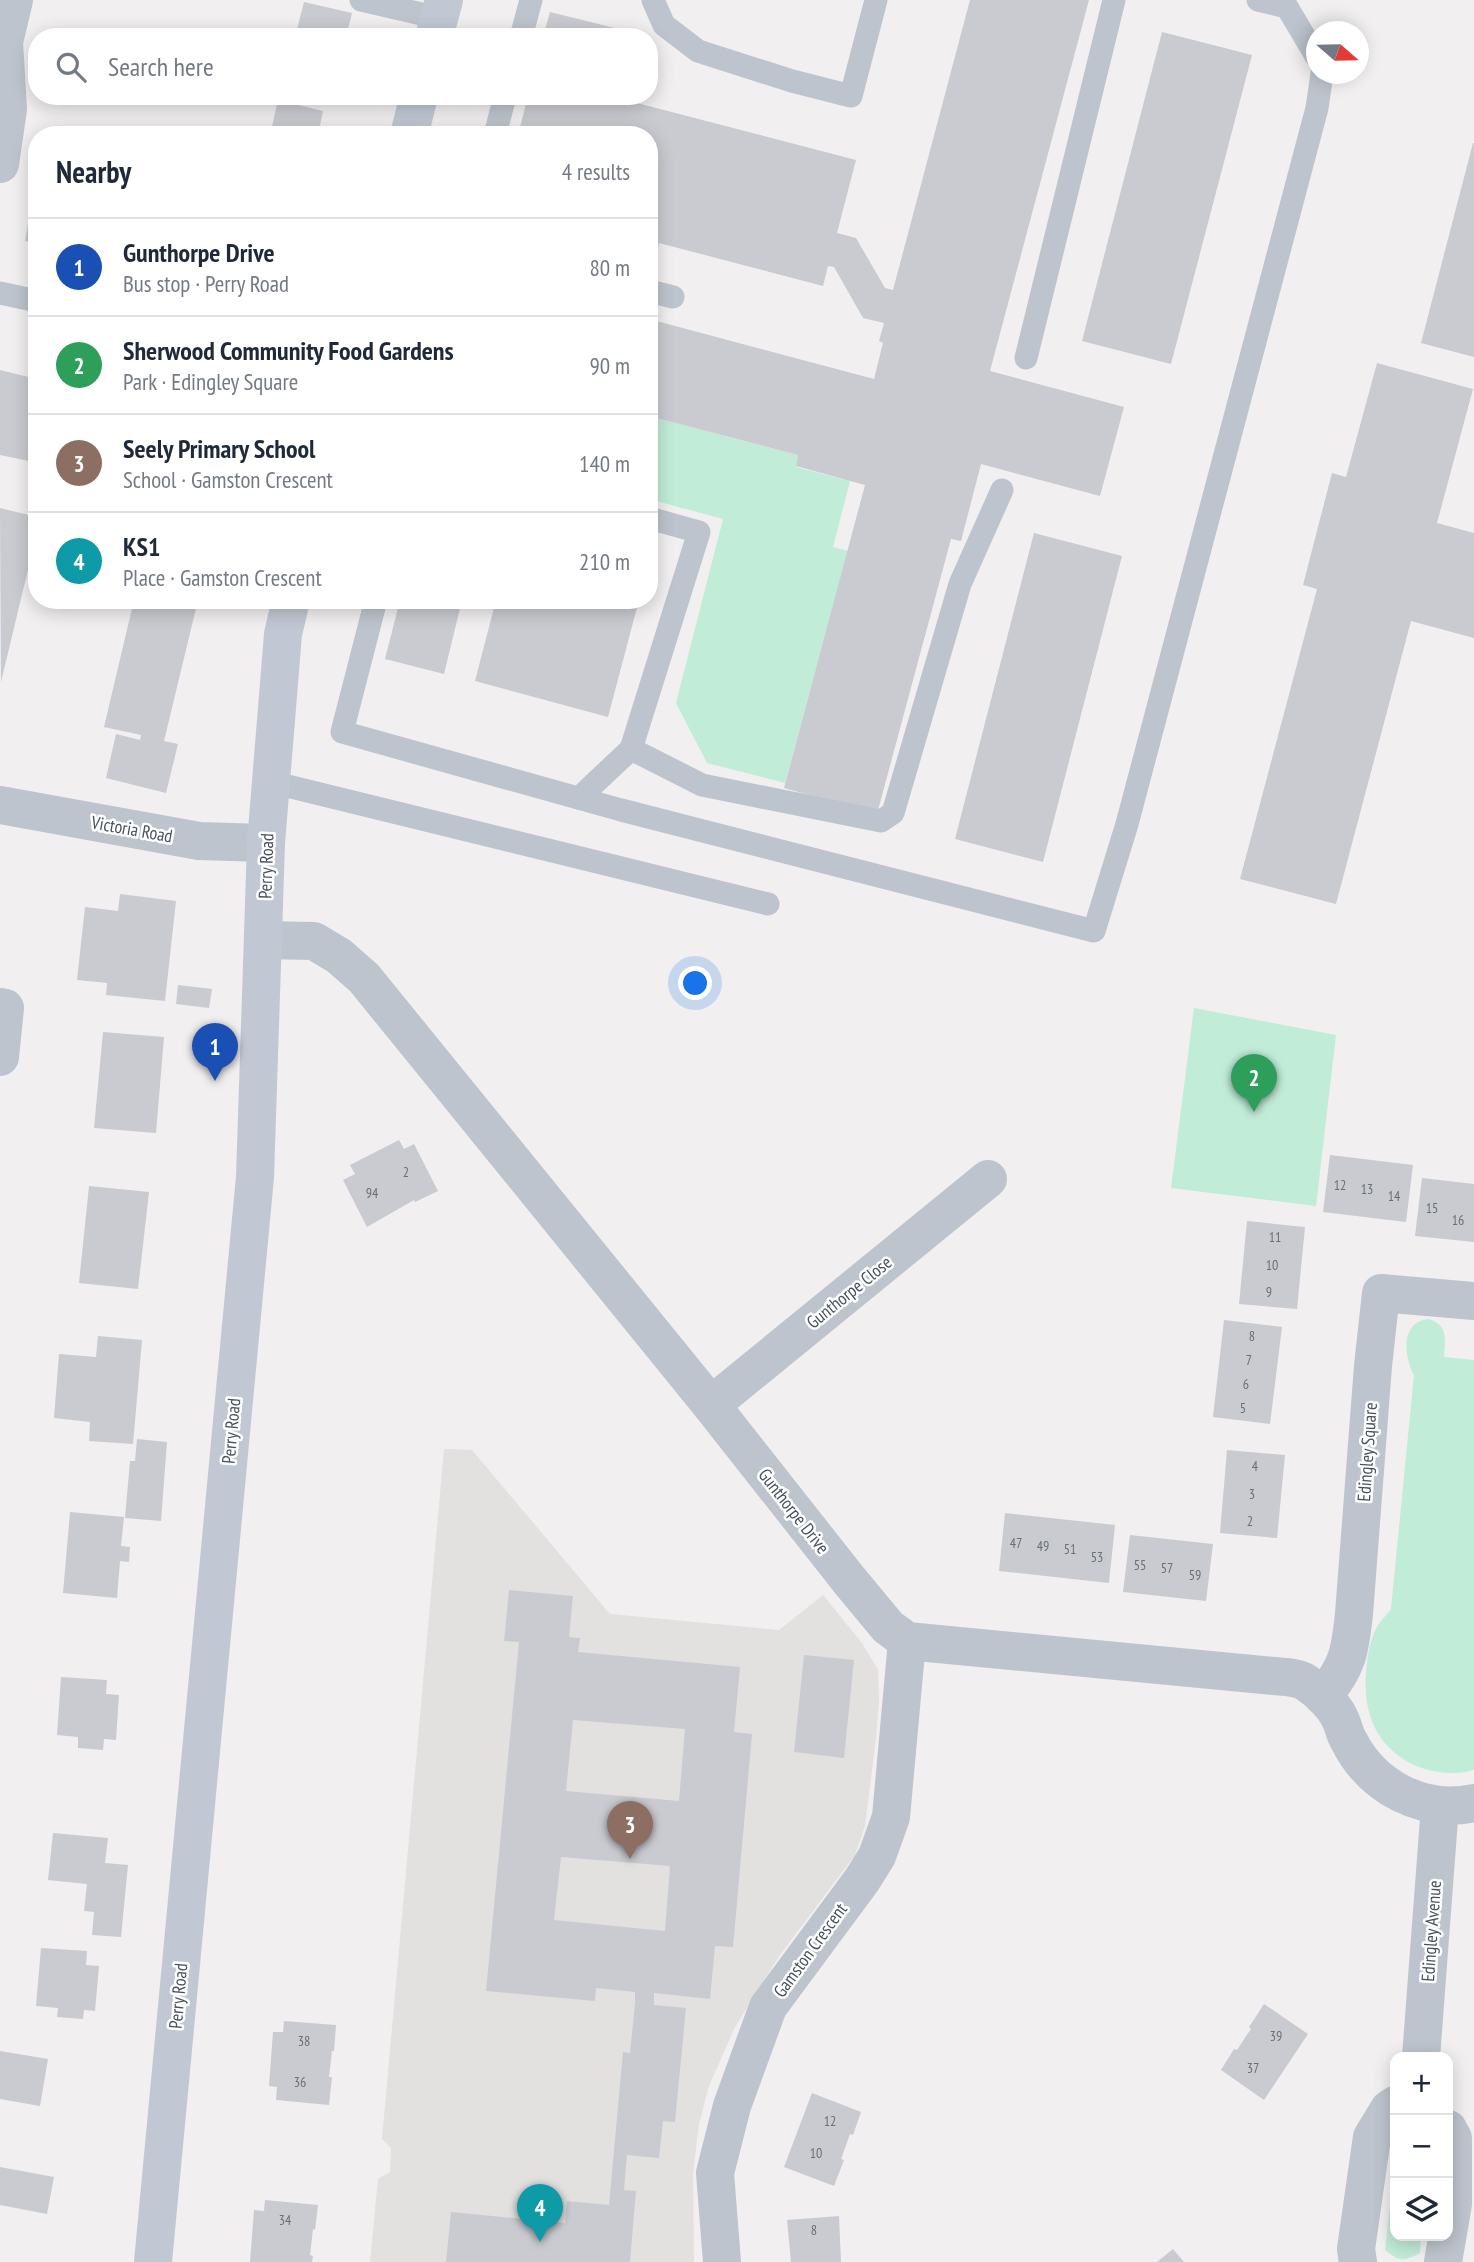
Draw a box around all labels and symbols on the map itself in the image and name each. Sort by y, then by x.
north arrow [1306,21,1369,84]
street label: Victoria Road [89,810,174,847]
street label: Perry Road [253,833,279,899]
your location [678,966,712,1000]
pin: 1 [192,1023,238,1081]
pin: 2 [1231,1054,1277,1112]
house number: 2 [403,1163,409,1181]
house number: 12 [1334,1176,1346,1194]
house number: 13 [1361,1180,1373,1198]
house number: 94 [366,1184,379,1202]
house number: 14 [1388,1187,1401,1205]
house number: 15 [1426,1199,1438,1217]
house number: 16 [1452,1211,1464,1229]
house number: 11 [1269,1228,1281,1246]
street label: Gunthorpe Close [802,1251,896,1333]
house number: 10 [1266,1256,1278,1274]
house number: 9 [1266,1283,1272,1301]
house number: 8 [1249,1327,1255,1345]
house number: 7 [1246,1351,1252,1369]
house number: 6 [1243,1375,1249,1393]
street label: Perry Road [217,1397,245,1465]
house number: 5 [1240,1399,1246,1417]
street label: Edingley Square [1352,1402,1382,1502]
house number: 4 [1252,1457,1259,1475]
street label: Gunthorpe Drive [754,1464,834,1558]
house number: 3 [1249,1485,1255,1503]
house number: 2 [1247,1512,1253,1530]
house number: 47 [1010,1534,1022,1552]
house number: 49 [1037,1537,1049,1555]
house number: 51 [1064,1540,1076,1558]
house number: 53 [1091,1548,1103,1566]
house number: 55 [1134,1556,1146,1574]
house number: 57 [1161,1559,1173,1577]
house number: 59 [1189,1566,1201,1584]
pin: 3 [607,1801,653,1859]
street label: Edingley Avenue [1416,1880,1446,1982]
street label: Gamston Crescent [768,1898,852,2002]
street label: Perry Road [164,1962,192,2030]
house number: 39 [1270,2027,1282,2045]
house number: 38 [298,2032,310,2050]
house number: 37 [1247,2059,1259,2077]
house number: 36 [294,2073,306,2091]
house number: 12 [824,2112,836,2130]
house number: 10 [810,2144,822,2162]
pin: 4 [517,2184,563,2242]
house number: 34 [279,2211,292,2229]
house number: 8 [811,2221,817,2239]

